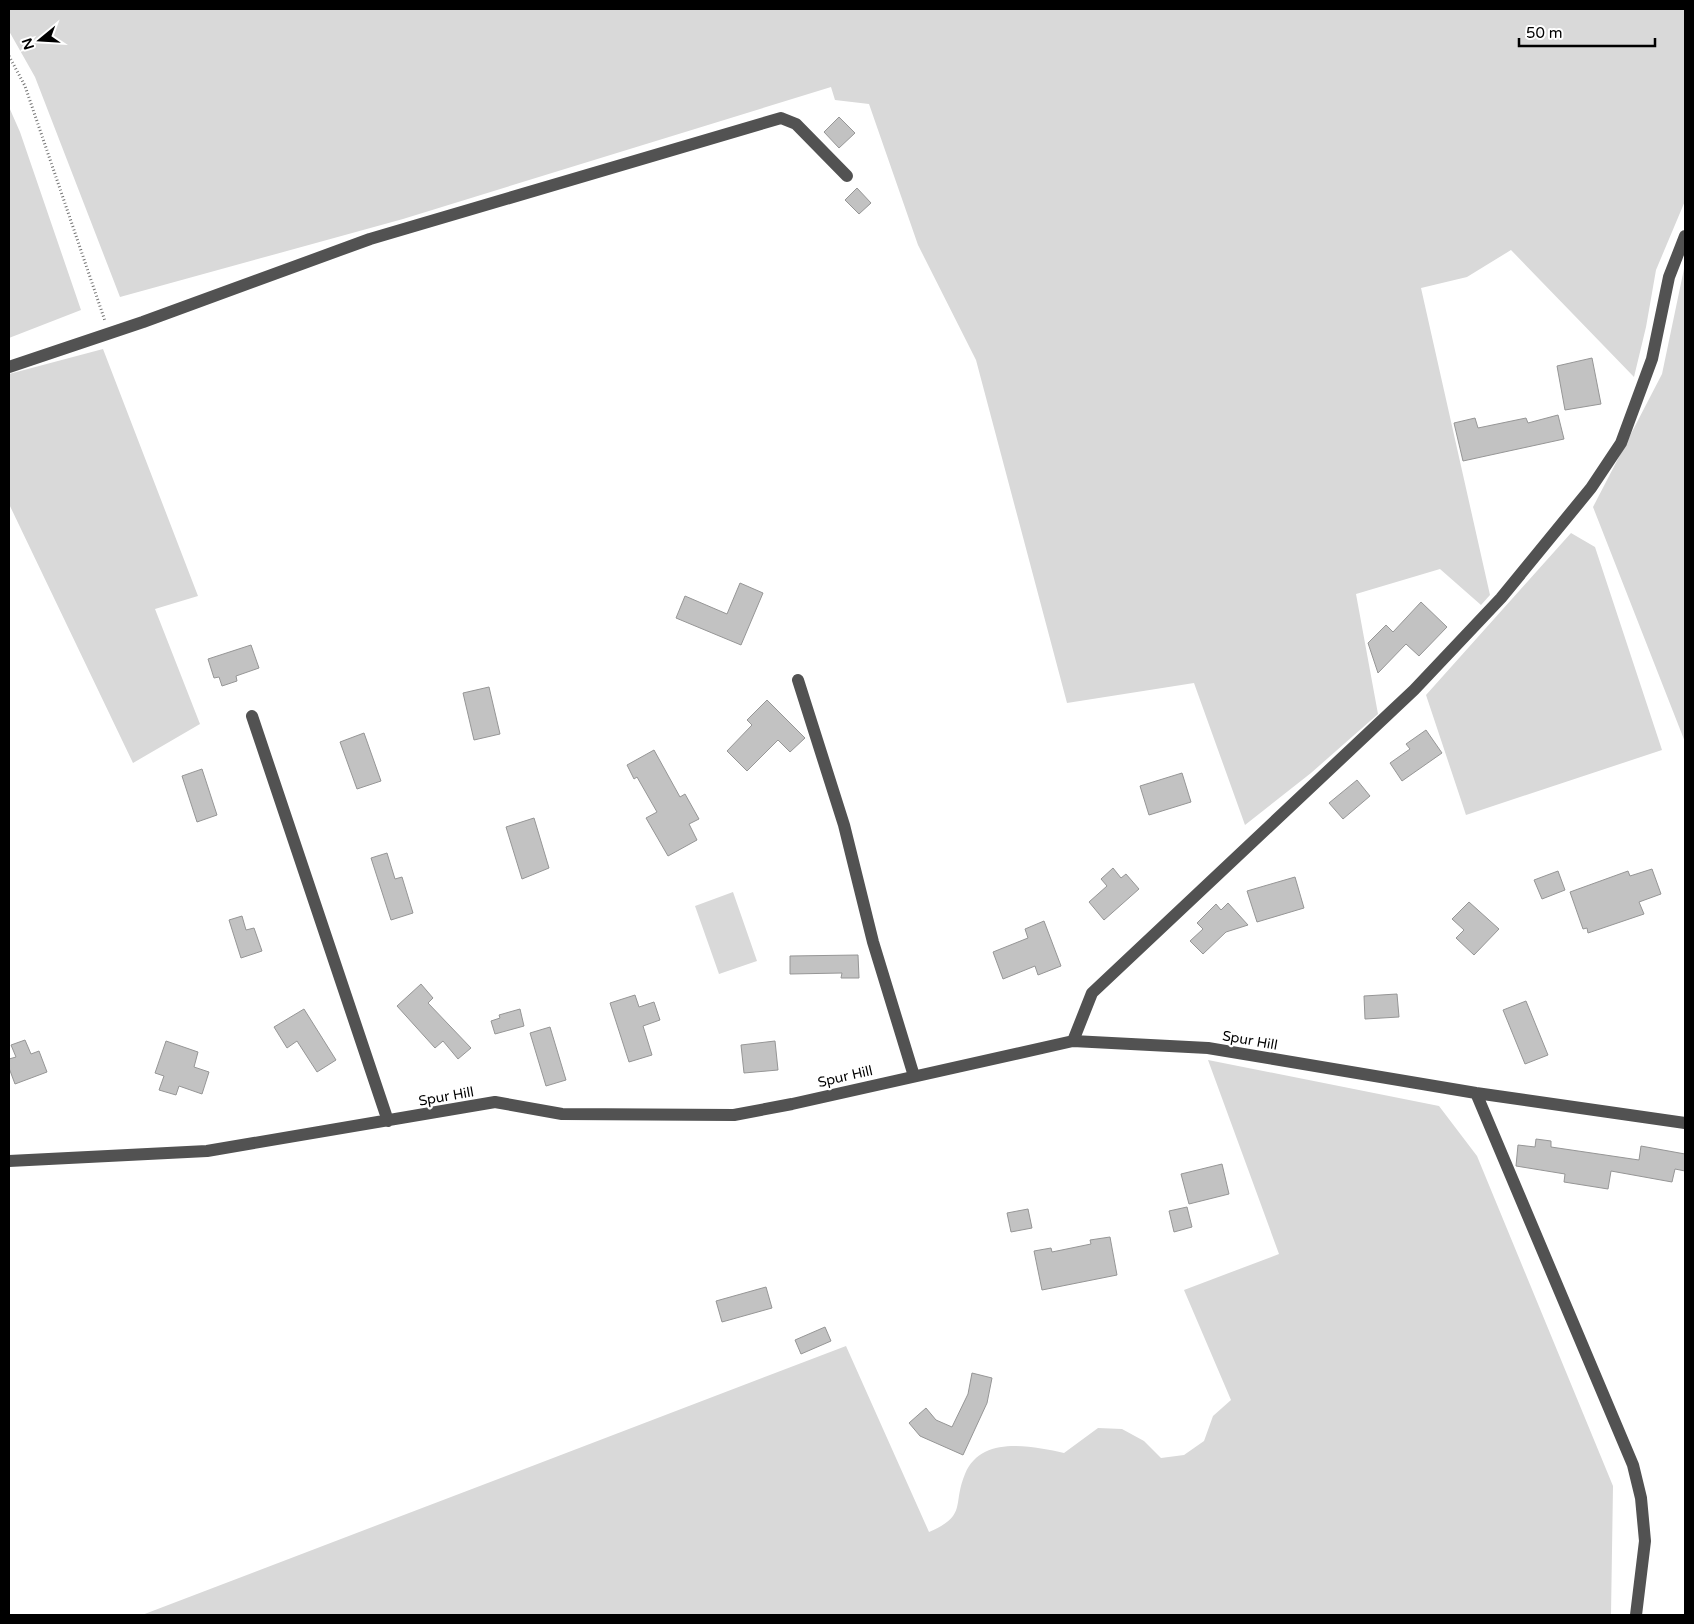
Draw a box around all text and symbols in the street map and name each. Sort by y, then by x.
north arrow [15,15,65,65]
scale bar [1519,15,1655,47]
text: 50 m [1526,24,1563,42]
text: N [18,36,38,52]
street label: Spur Hill [1221,1027,1279,1054]
street label: Spur Hill [816,1062,874,1091]
street label: Spur Hill [417,1083,475,1110]

